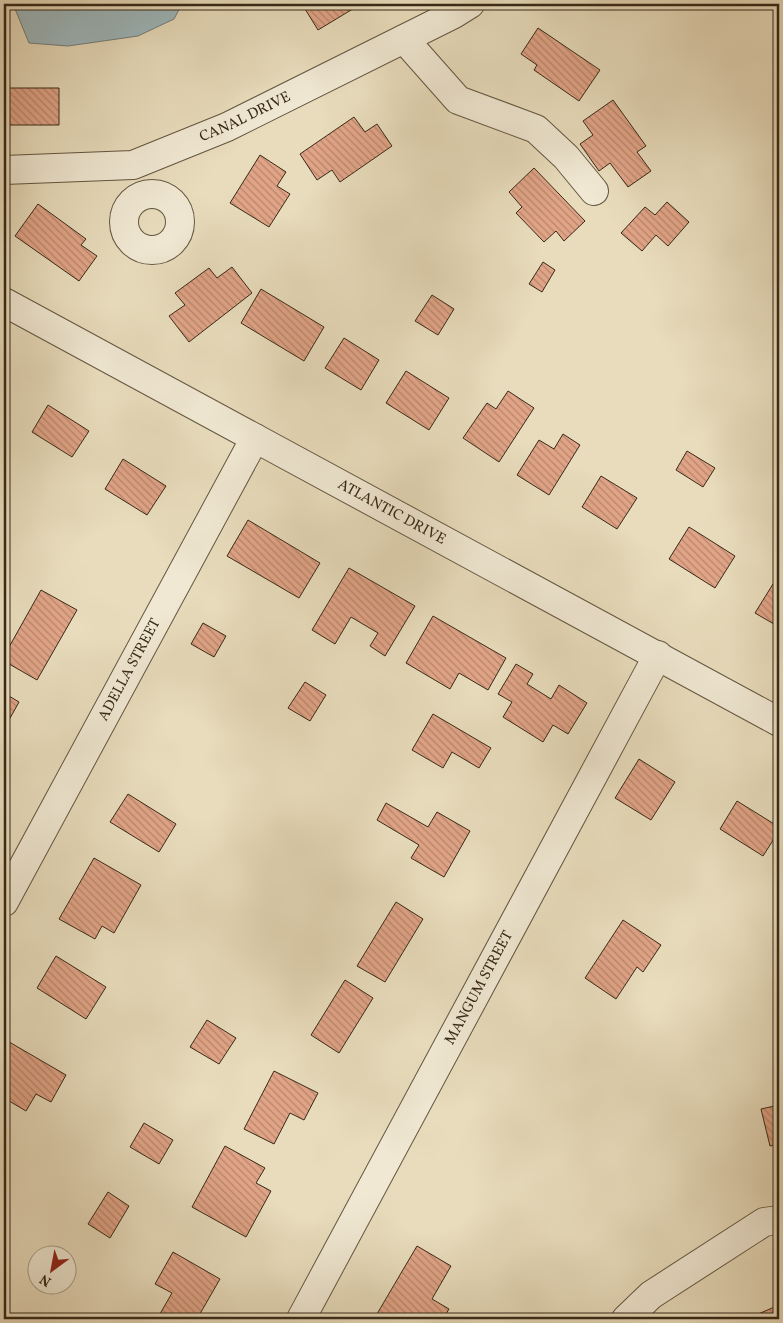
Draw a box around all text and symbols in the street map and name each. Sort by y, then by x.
street label: CANAL DRIVE [196,86,294,148]
street label: ATLANTIC DRIVE [334,474,450,550]
street label: ADELLA STREET [93,615,166,725]
street label: MANGUM STREET [440,927,518,1049]
north arrow [28,1246,78,1296]
text: N [37,1269,55,1291]

